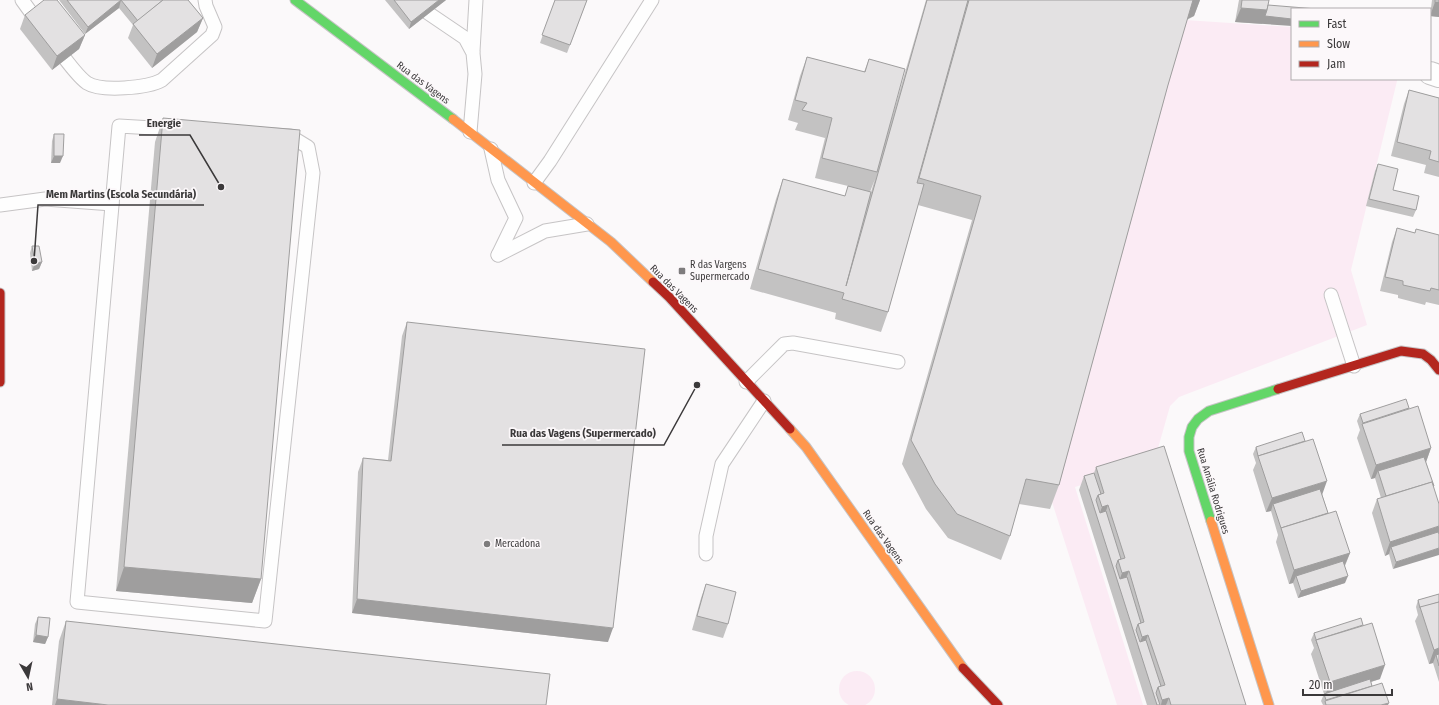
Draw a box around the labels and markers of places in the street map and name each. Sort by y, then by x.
callout: Energie [139,112,190,135]
callout: Mem Martins (Escola Secundária) [38,182,204,205]
place label: R das Vargens Supermercado [690,259,749,283]
marker: R das Vargens Supermercado [677,266,687,276]
callout: Rua das Vagens (Supermercado) [502,422,664,445]
place label: Mercadona [495,538,540,550]
marker: Mercadona [482,539,492,549]

